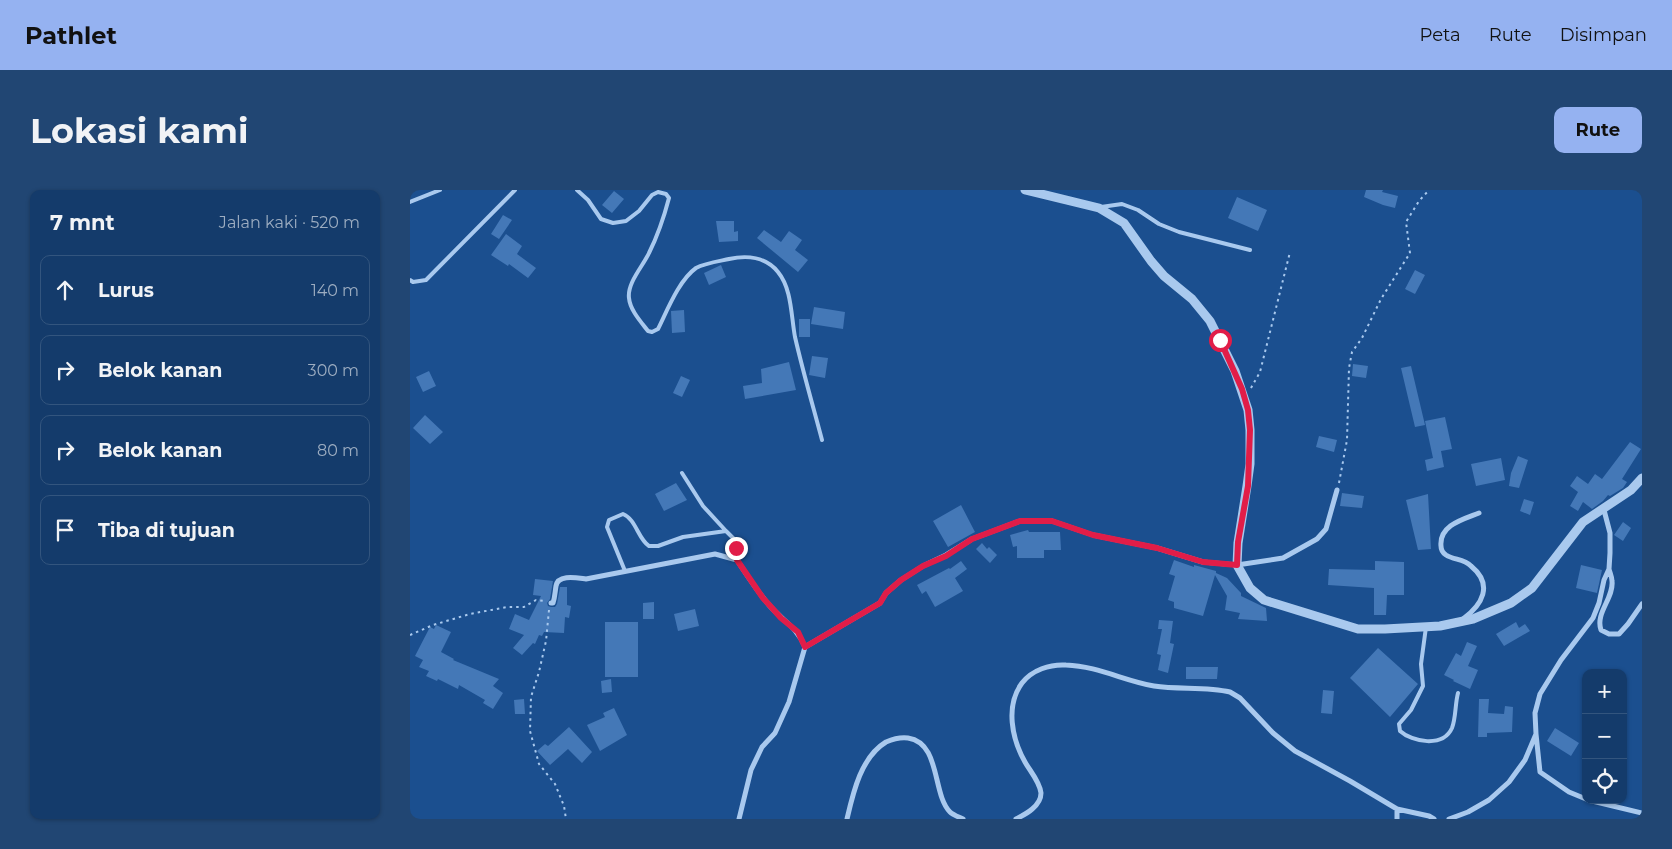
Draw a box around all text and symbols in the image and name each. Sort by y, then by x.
text: Pathlet [25,21,117,50]
text: Peta [1420,24,1461,46]
text: Rute [1489,24,1532,46]
text: Disimpan [1560,24,1647,46]
button: Rute [1554,107,1642,153]
text: Lokasi kami [30,109,249,152]
text: 7 mnt [50,210,115,235]
text: Jalan kaki · 520 m [219,213,360,232]
icon: ahead [51,276,79,304]
text: Lurus [98,279,154,302]
text: 140 m [311,281,359,300]
route start [1209,329,1232,352]
icon: right [51,356,79,384]
text: Belok kanan [98,359,222,382]
text: 300 m [308,361,359,380]
icon: right [51,436,79,464]
text: Belok kanan [98,439,222,462]
text: 80 m [317,441,359,460]
icon: arrive [51,516,79,544]
text: Tiba di tujuan [98,519,235,542]
route end [725,537,748,560]
map controls [1582,669,1627,804]
button: + [1582,669,1627,714]
button: − [1582,714,1627,759]
button: locate [1582,759,1627,804]

